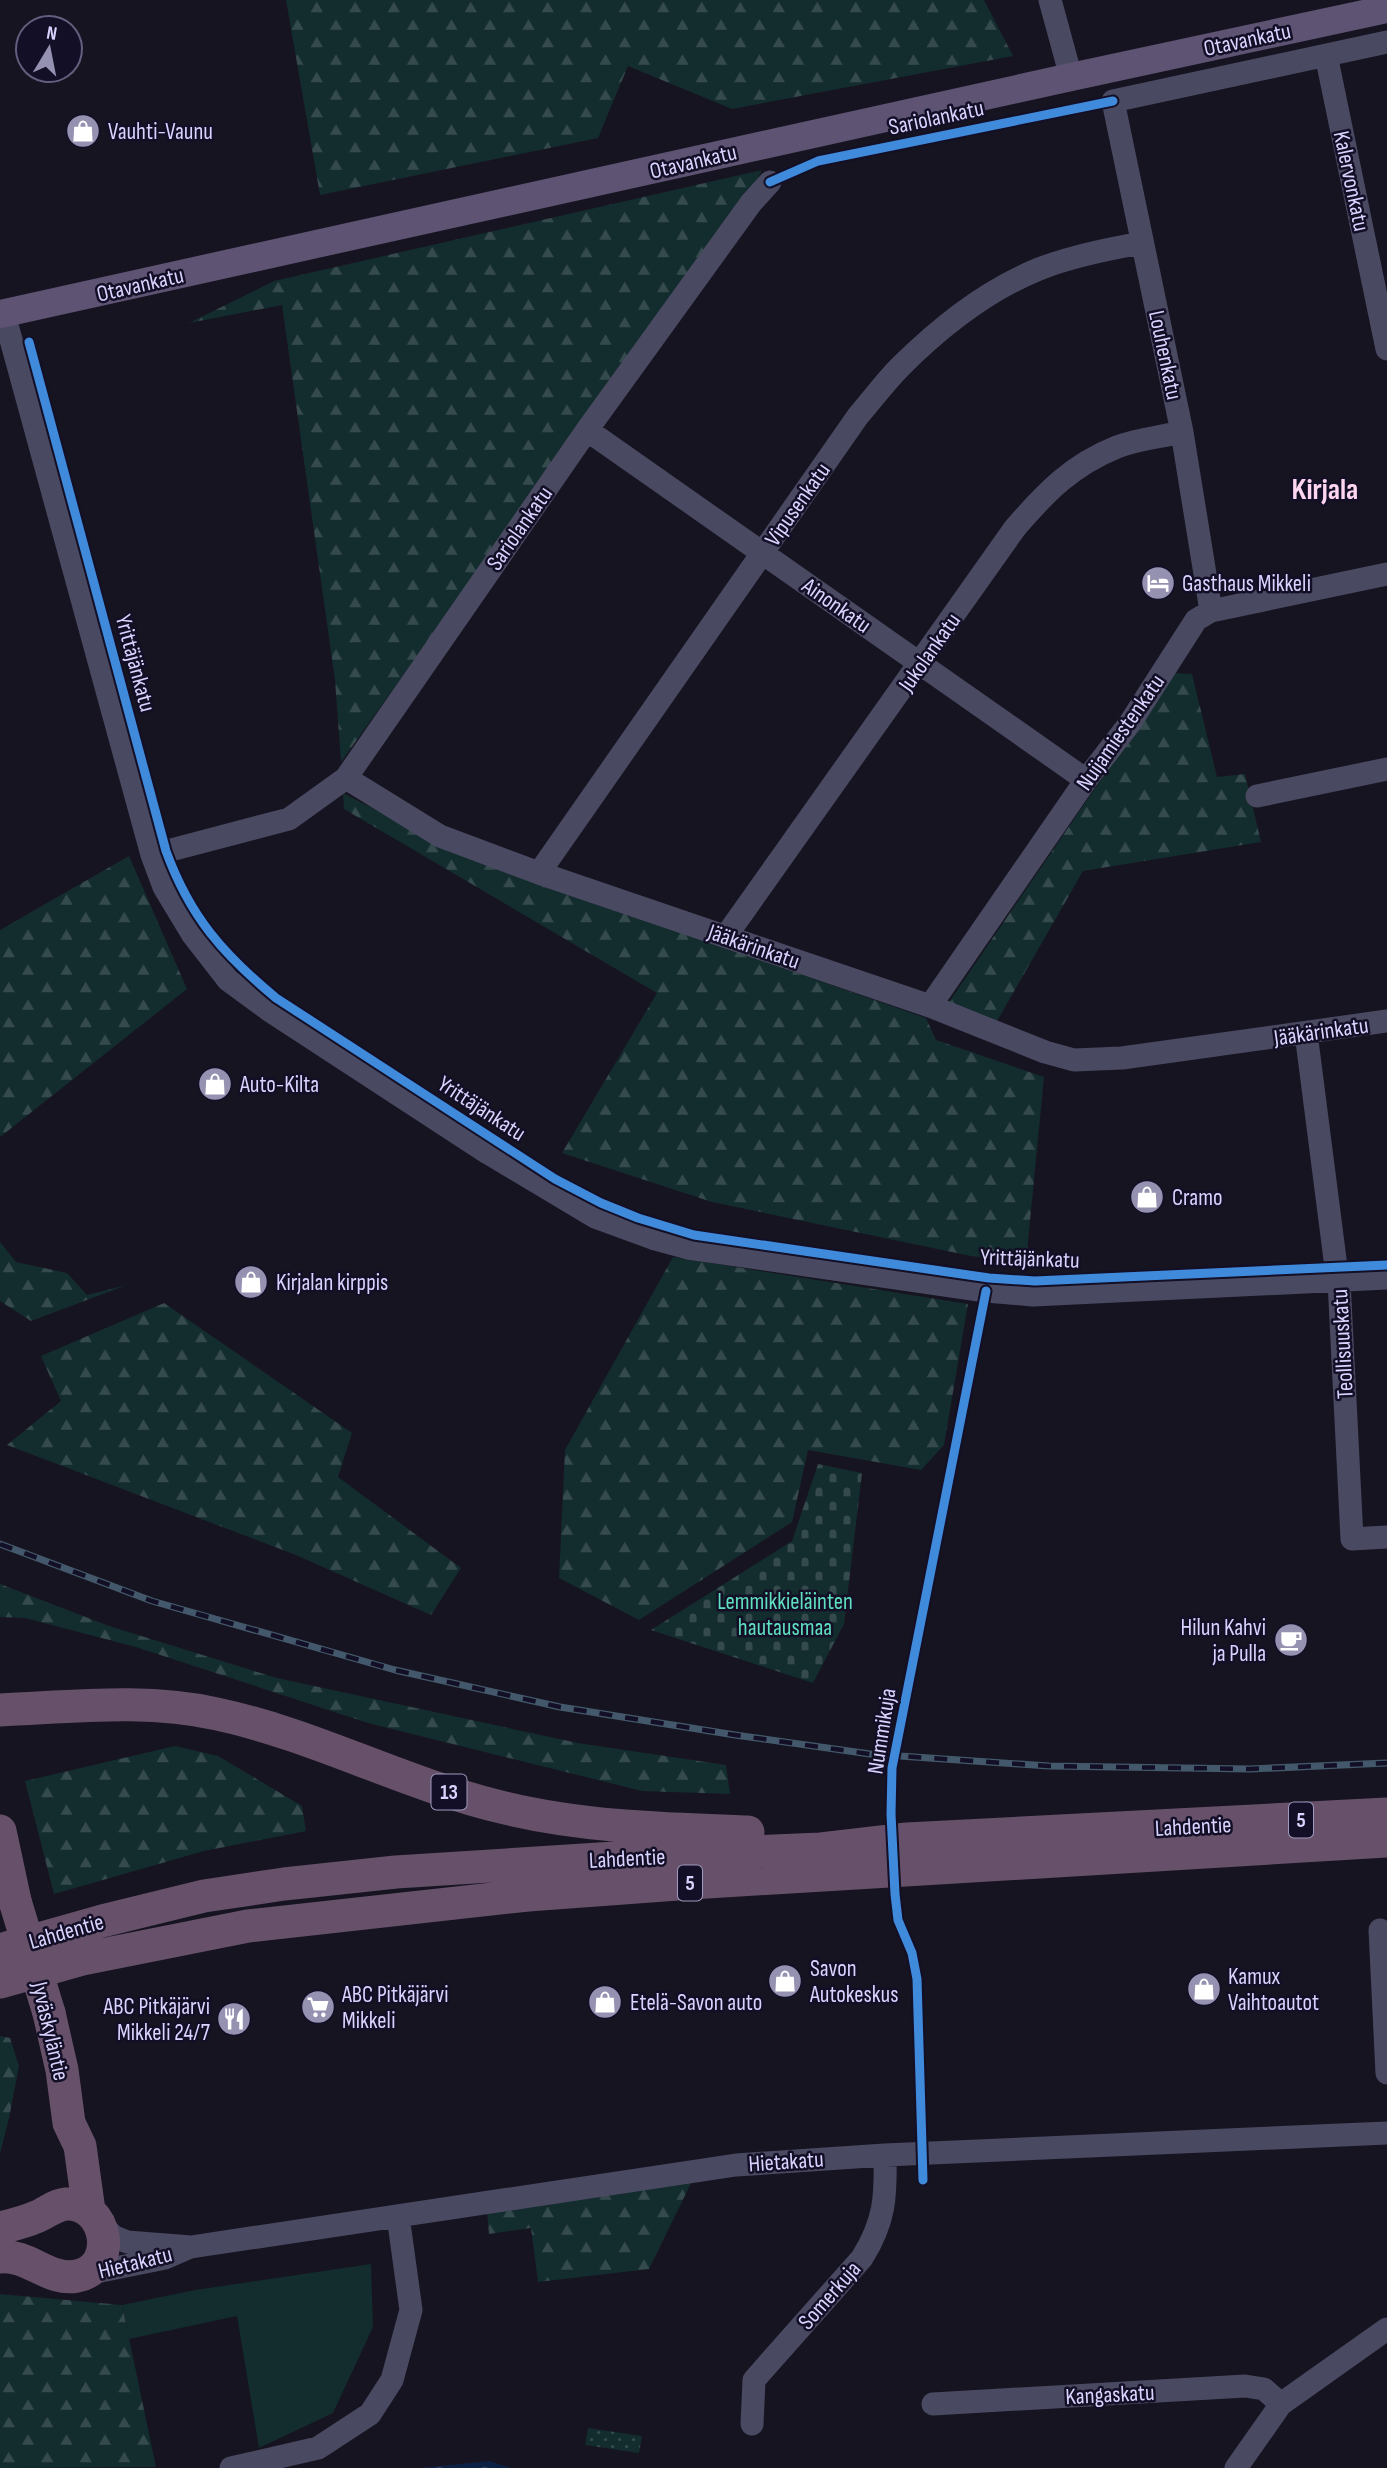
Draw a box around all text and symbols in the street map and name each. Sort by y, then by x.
north arrow [14,14,84,84]
street label: Otavankatu [1201,17,1293,63]
text: N [45,22,59,46]
street label: Sariolankatu [886,94,986,142]
shop icon: Vauhti-Vaunu [64,112,102,150]
place label: Vauhti-Vaunu [108,118,213,146]
street label: Kalervonkatu [1327,128,1375,234]
street label: Otavankatu [647,138,739,186]
street label: Otavankatu [94,261,186,309]
street label: Louhenkatu [1142,308,1188,402]
street label: Vipusenkatu [759,457,837,552]
district label: Kirjala [1292,472,1358,508]
street label: Sariolankatu [481,481,559,576]
hotel icon: Gasthaus Mikkeli [1139,564,1177,602]
place label: Gasthaus Mikkeli [1182,570,1311,598]
street label: Ainonkatu [796,572,876,640]
street label: Jukolankatu [892,608,967,698]
street label: Yrittäjänkatu [109,612,161,715]
street label: Nuijamiestenkatu [1071,669,1171,796]
street label: Jääkärinkatu [703,918,803,976]
street label: Jääkärinkatu [1271,1012,1370,1053]
shop icon: Auto-Kilta [196,1065,234,1103]
street label: Yrittäjänkatu [432,1070,531,1148]
place label: Auto-Kilta [239,1071,319,1099]
shop icon: Cramo [1128,1178,1166,1216]
place label: Cramo [1172,1184,1222,1212]
street label: Yrittäjänkatu [980,1243,1080,1275]
shop icon: Kirjalan kirppis [232,1263,270,1301]
place label: Kirjalan kirppis [276,1269,388,1297]
street label: Teollisuuskatu [1326,1288,1360,1400]
park label: Lemmikkieläinten hautausmaa [717,1588,853,1642]
place label: Hilun Kahvi ja Pulla [1181,1614,1266,1668]
cafe icon: Hilun Kahvi ja Pulla [1272,1621,1310,1659]
street label: Nummikuja [861,1686,903,1776]
road number: 13 [432,1774,466,1810]
road number: 5 [1289,1802,1313,1838]
street label: Lahdentie [1154,1811,1232,1843]
street label: Lahdentie [588,1843,666,1875]
road number: 5 [678,1866,702,1900]
street label: Lahdentie [26,1908,107,1956]
place label: Savon Autokeskus [809,1955,898,2009]
shop icon: Savon Autokeskus [766,1962,804,2000]
place label: Kamux Vaihtoautot [1228,1963,1319,2017]
shop icon: Kamux Vaihtoautot [1185,1970,1223,2008]
street label: Jyväskyläntie [25,1978,75,2083]
place label: ABC Pitkäjärvi Mikkeli [341,1981,449,2035]
shop icon: Etelä-Savon auto [586,1983,624,2021]
supermarket icon: ABC Pitkäjärvi Mikkeli [299,1988,337,2026]
place label: Etelä-Savon auto [630,1989,762,2017]
place label: ABC Pitkäjärvi Mikkeli 24/7 [103,1993,210,2047]
restaurant icon: ABC Pitkäjärvi Mikkeli 24/7 [215,2000,253,2038]
street label: Hietakatu [748,2145,825,2179]
street label: Hietakatu [95,2240,175,2286]
street label: Somerkuja [792,2256,867,2336]
street label: Kangaskatu [1065,2379,1155,2411]

